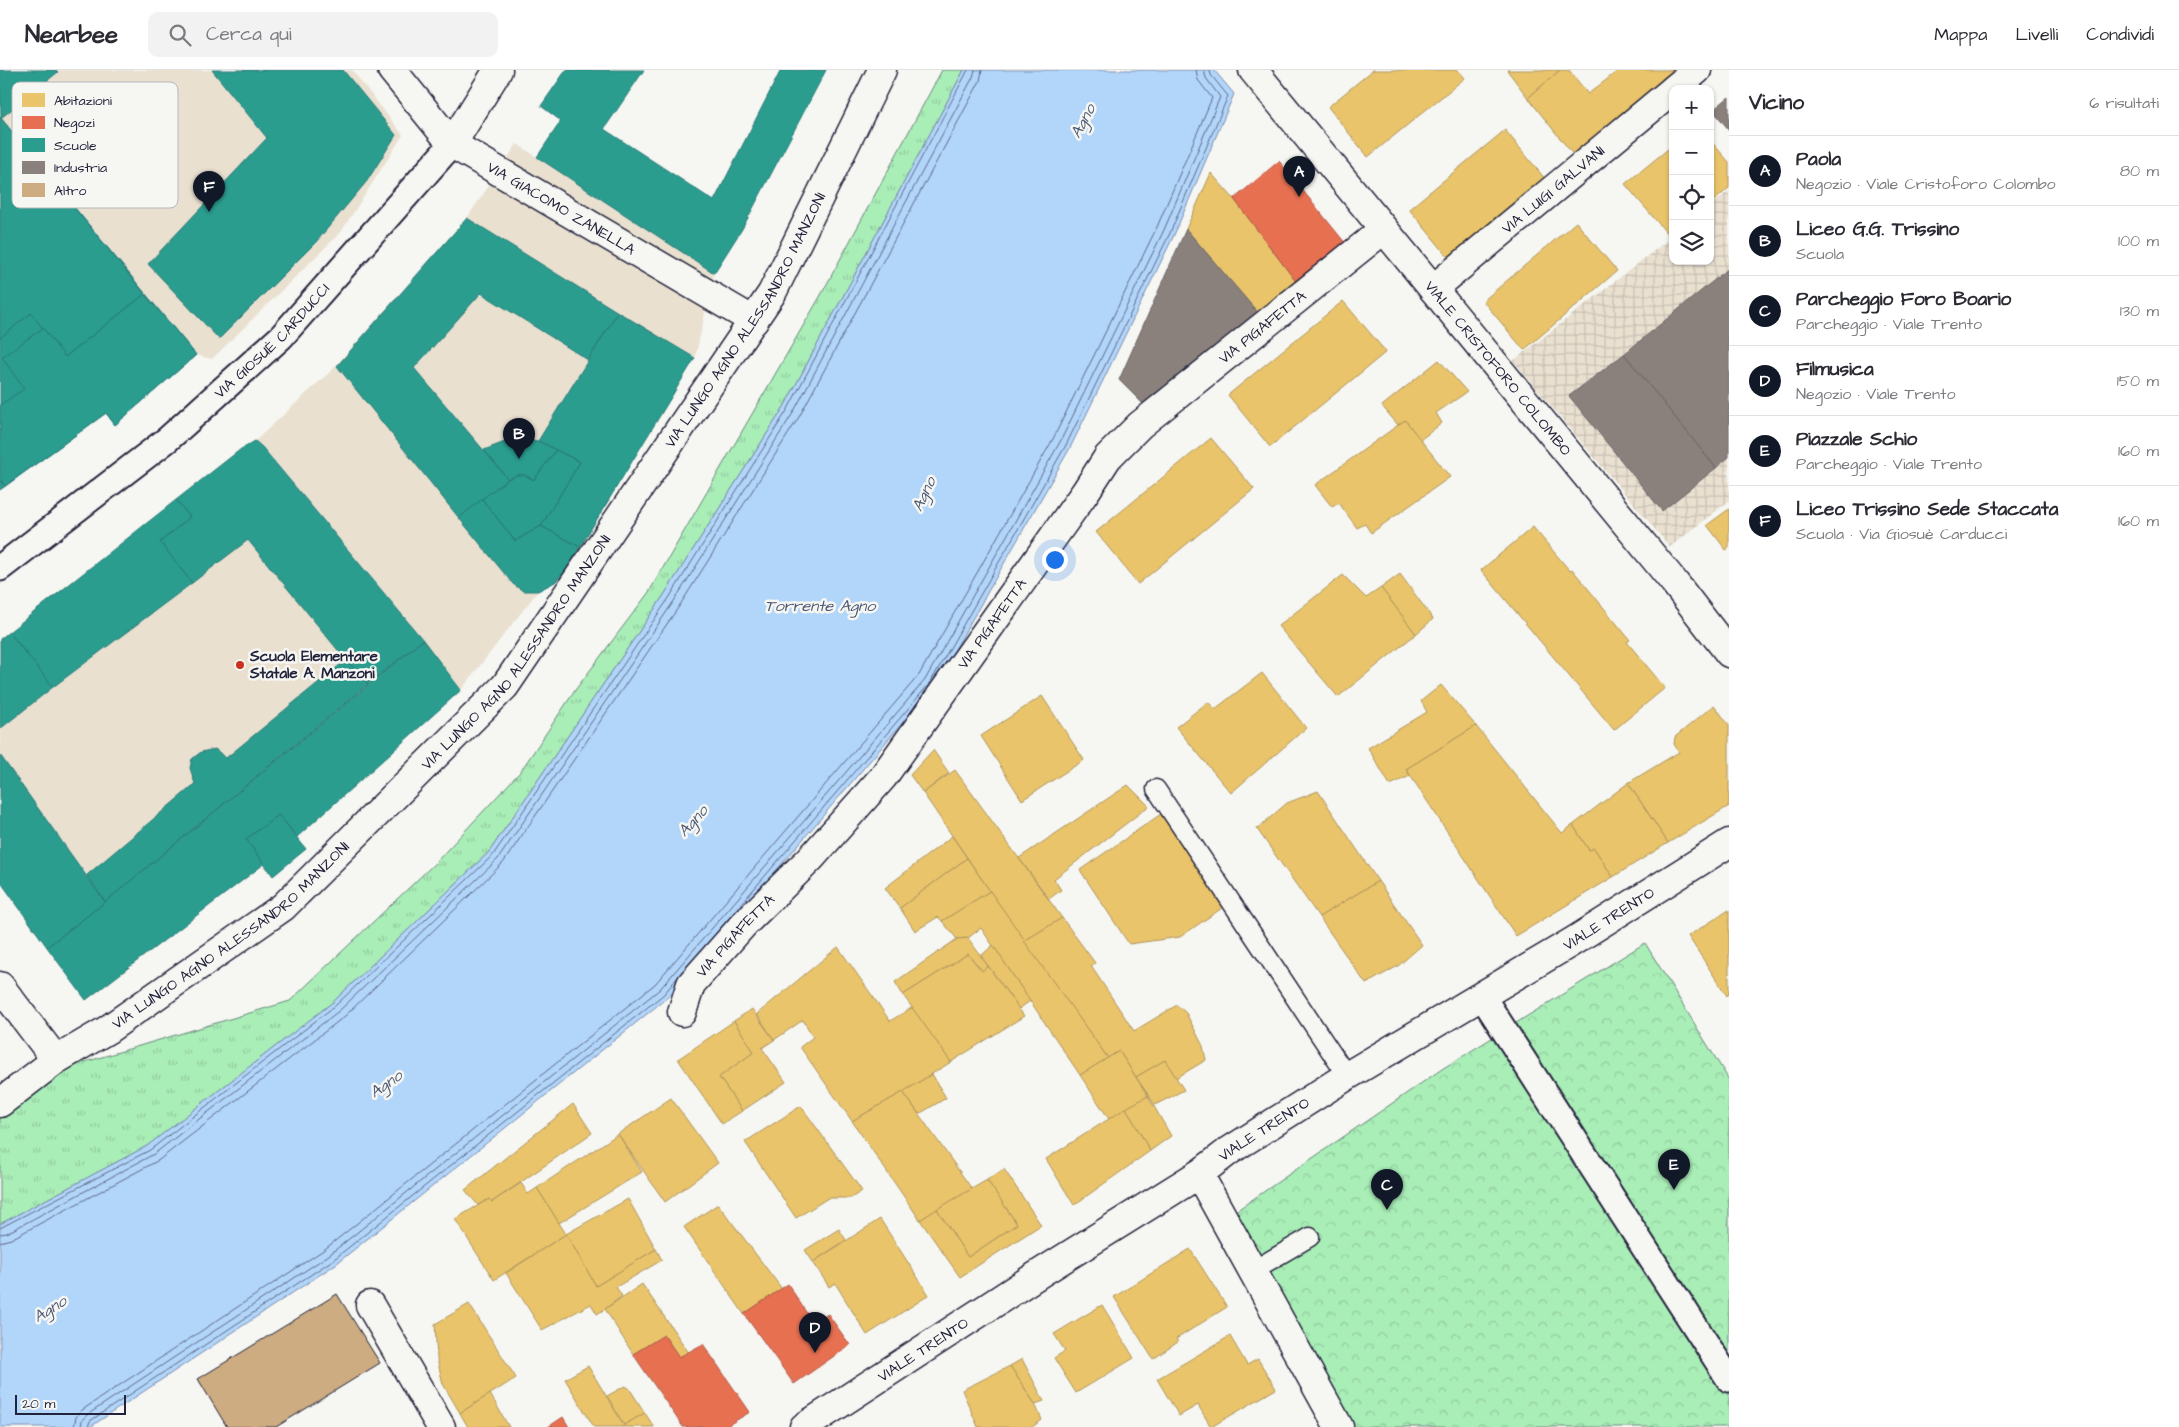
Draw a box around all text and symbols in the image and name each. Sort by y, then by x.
search box [148,12,498,57]
text: Nearbee [25,18,118,52]
icon: search [166,21,194,49]
text: Cerca qui [206,21,292,48]
text: Mappa [1934,22,1988,47]
text: Livelli [2016,22,2058,47]
text: Condividi [2086,22,2154,47]
legend [12,82,178,208]
map controls [1669,85,1714,265]
button: + [1669,85,1714,130]
text: Vicino [1749,88,1804,117]
text: Abitazioni [54,91,112,111]
text: 6 risultati [2089,92,2159,114]
water label: Agno [1065,99,1102,142]
text: Negozi [54,113,95,133]
button: − [1669,130,1714,175]
text: Scuole [54,136,97,156]
street label: VIA LUIGI GALVANI [1497,140,1609,238]
text: Paola [1796,146,1841,173]
street label: VIA GIACOMO ZANELLA [483,156,640,260]
pin: A [1283,156,1315,197]
text: Industria [54,158,107,178]
text: A [1760,160,1770,182]
text: 80 m [2120,160,2159,182]
pin: F [193,171,225,212]
text: Negozio · Viale Cristoforo Colombo [1796,173,2056,195]
button: locate [1669,175,1714,220]
text: Altro [54,181,87,201]
street label: VIA LUNGO AGNO ALESSANDRO MANZONI [659,189,831,452]
text: Liceo G.G. Trissino [1796,216,1959,243]
button: layers [1669,220,1714,265]
text: B [1759,230,1771,252]
text: 100 m [2118,230,2159,252]
text: Scuola [1796,243,1844,265]
street label: VIALE CRISTOFORO COLOMBO [1420,276,1576,460]
street label: VIA GIOSUÈ CARDUCCI [209,279,334,403]
street label: VIA PIGAFETTA [1214,285,1311,369]
text: Parcheggio Foro Boario [1796,286,2011,313]
text: C [1759,300,1771,322]
text: 130 m [2120,300,2159,322]
text: Parcheggio · Viale Trento [1796,313,1982,335]
text: Filmusica [1796,356,1874,383]
text: D [1760,370,1770,392]
text: 150 m [2117,370,2159,392]
text: Negozio · Viale Trento [1796,383,1955,405]
pin: B [503,418,535,459]
text: Piazzale Schio [1796,426,1917,453]
text: E [1760,440,1770,462]
text: 160 m [2118,440,2159,462]
text: Parcheggio · Viale Trento [1796,453,1982,475]
water label: Agno [907,472,943,515]
text: Liceo Trissino Sede Staccata [1796,496,2058,523]
text: F [1759,510,1771,532]
text: 160 m [2118,510,2159,532]
text: Scuola · Via Giosuè Carducci [1796,523,2007,545]
street label: VIA LUNGO AGNO ALESSANDRO MANZONI [416,530,616,774]
your location [1042,547,1068,573]
street label: VIA PIGAFETTA [952,574,1032,673]
water label: Torrente Agno [765,595,876,618]
place label: Scuola Elementare Statale A. Manzoni [249,646,378,684]
marker: Scuola Elementare Statale A. Manzoni [234,659,246,671]
water label: Agno [673,800,714,842]
street label: VIA LUNGO AGNO ALESSANDRO MANZONI [108,836,354,1034]
street label: VIALE TRENTO [1559,882,1658,956]
street label: VIA PIGAFETTA [691,889,779,982]
water label: Agno [365,1064,408,1104]
street label: VIALE TRENTO [1214,1092,1313,1166]
pin: E [1658,1149,1690,1190]
pin: C [1371,1169,1403,1210]
water label: Agno [29,1290,72,1329]
pin: D [799,1312,831,1353]
street label: VIALE TRENTO [874,1312,972,1387]
scale bar [15,1392,126,1415]
text: 20 m [22,1394,55,1414]

